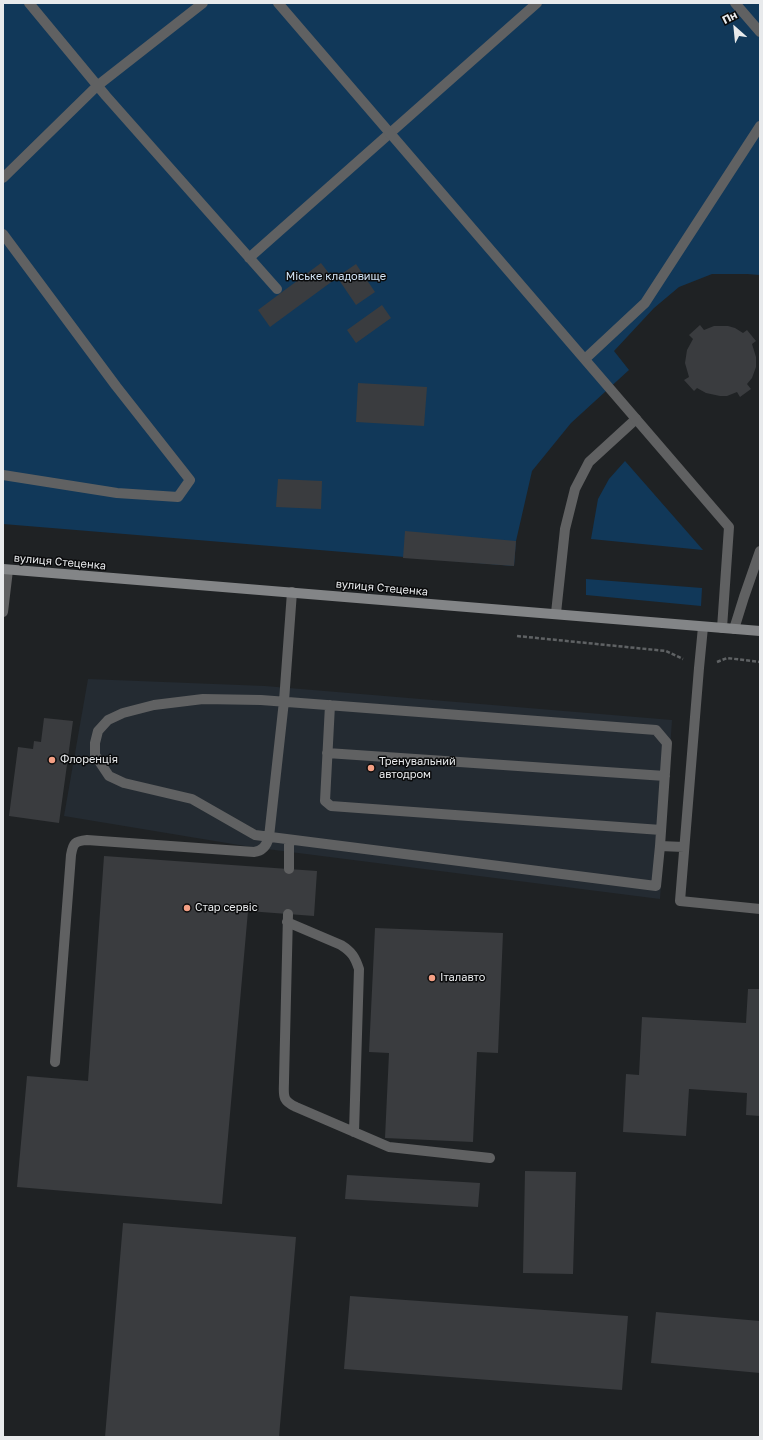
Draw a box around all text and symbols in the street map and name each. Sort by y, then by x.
north arrow [715,8,755,48]
text: Пн [720,8,739,26]
park label: Міське кладовище [286,270,386,284]
street label: вулиця Стеценка [13,551,107,573]
street label: вулиця Стеценка [335,577,429,599]
place label: Флоренція [60,753,118,767]
marker: Флоренція [47,755,57,765]
place label: Тренувальний автодром [379,755,456,781]
marker: Тренувальний автодром [366,763,376,773]
place label: Стар сервіс [195,901,258,915]
marker: Стар сервіс [182,903,192,913]
place label: Італавто [440,971,485,985]
marker: Італавто [427,973,437,983]

